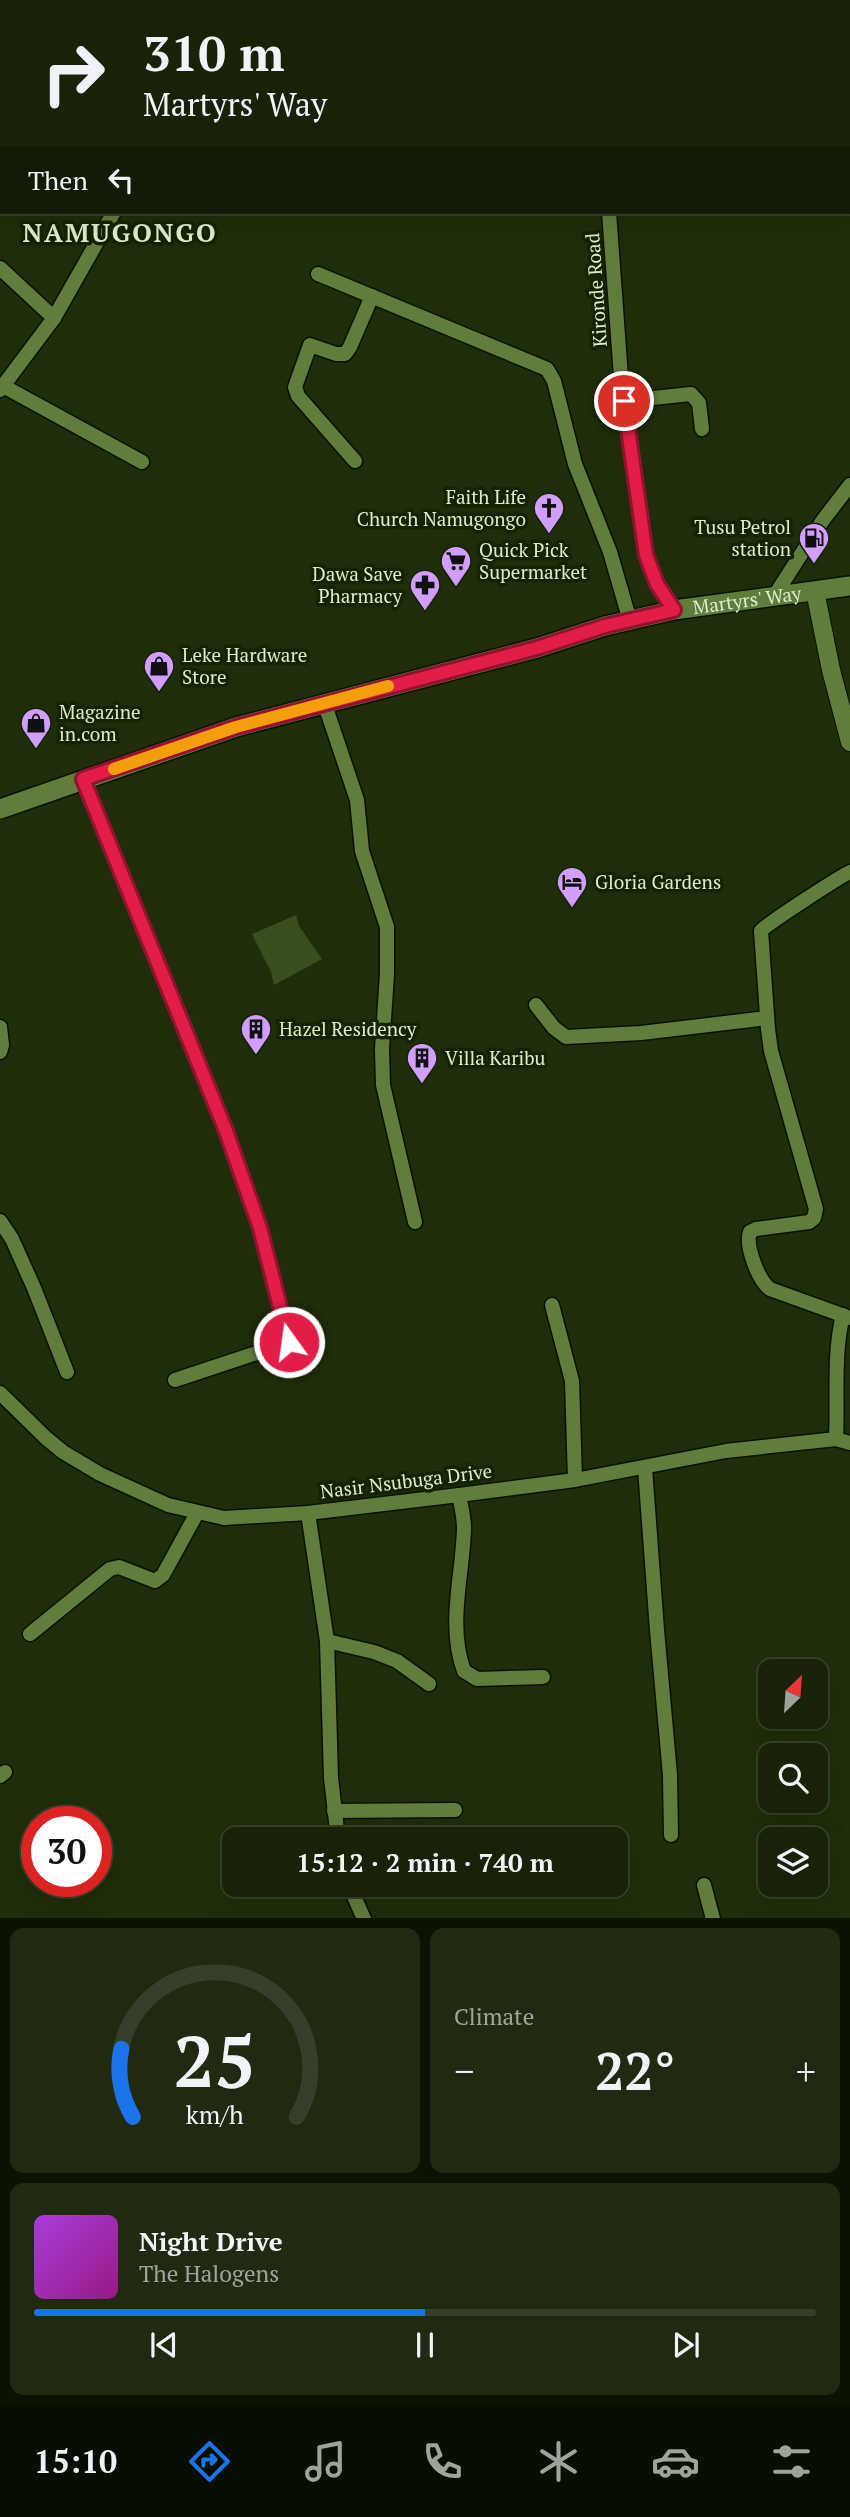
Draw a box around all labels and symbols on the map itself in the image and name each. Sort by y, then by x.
district label: NAMUGONGO [22,215,218,249]
street label: Kironde Road [579,232,612,348]
pin [594,371,654,431]
place label: Faith Life Church Namugongo [357,484,526,531]
church icon: Faith Life Church Namugongo [532,491,566,535]
place label: Tusu Petrol station [694,514,791,561]
fuel station icon: Tusu Petrol station [797,521,831,565]
place label: Quick Pick Supermarket [479,537,587,584]
supermarket icon: Quick Pick Supermarket [439,544,473,588]
place label: Dawa Save Pharmacy [312,561,402,608]
pharmacy icon: Dawa Save Pharmacy [408,568,442,612]
street label: Martyrs' Way [691,580,803,619]
place label: Leke Hardware Store [182,642,307,689]
shop icon: Leke Hardware Store [142,649,176,693]
place label: Magazine in.com [59,699,141,746]
shop icon: Magazine in.com [19,706,53,750]
hotel icon: Gloria Gardens [555,865,589,909]
place label: Gloria Gardens [595,869,721,894]
building icon: Hazel Residency [239,1012,273,1056]
place label: Hazel Residency [279,1016,417,1041]
building icon: Villa Karibu [405,1041,439,1085]
place label: Villa Karibu [445,1045,546,1070]
position arrow [252,1305,326,1379]
street label: Nasir Nsubuga Drive [318,1458,493,1503]
north arrow [758,1659,828,1729]
speed limit sign: 30 [21,1806,112,1897]

